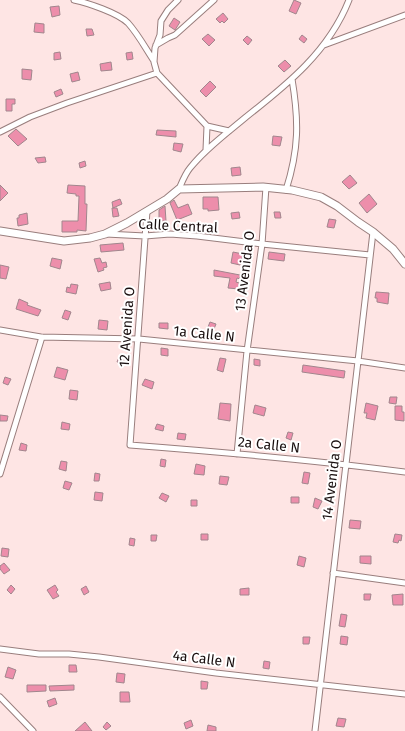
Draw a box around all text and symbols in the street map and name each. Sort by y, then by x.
street label: Calle Central [138,215,218,237]
street label: 13 Avenida O [232,230,258,312]
street label: 12 Avenida O [116,286,138,368]
street label: 1a Calle N [172,322,236,346]
street label: 2a Calle N [237,433,301,457]
street label: 14 Avenida O [319,439,345,521]
street label: 4a Calle N [172,647,236,671]

